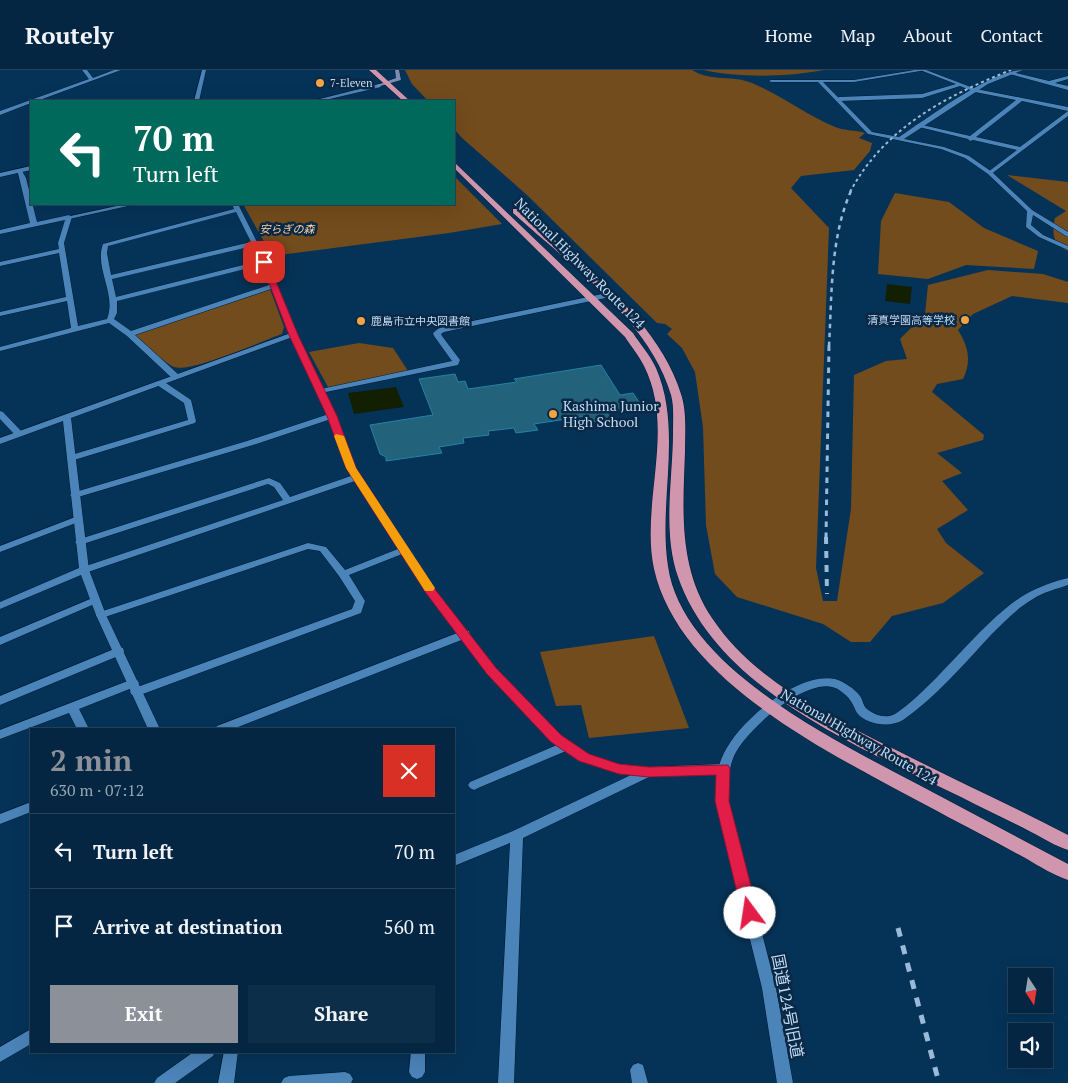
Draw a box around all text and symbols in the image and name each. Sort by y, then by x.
text: Routely [25,19,113,51]
text: Home [765,23,812,47]
text: Map [840,23,875,47]
text: About [903,23,952,47]
text: Contact [980,23,1043,47]
place label: 7-Eleven [330,76,373,90]
marker: 7-Eleven [314,77,326,89]
text: 70 m [133,115,214,161]
icon: left [50,120,115,185]
text: Turn left [133,159,219,188]
street label: National Highway Route 124 [511,193,650,333]
park label: 安らぎの森 [260,222,315,236]
pin [243,241,285,283]
icon: arrive [250,248,278,276]
place label: 清真学園高等学校 [867,313,955,327]
place label: 鹿島市立中央図書館 [371,314,470,328]
marker: 清真学園高等学校 [959,314,971,326]
marker: 鹿島市立中央図書館 [355,315,367,327]
place label: Kashima Junior High School [563,396,659,431]
marker: Kashima Junior High School [547,408,559,420]
street label: National Highway Route 124 [778,684,941,789]
text: 2 min [50,740,132,780]
button: close [383,745,435,797]
text: 630 m · 07:12 [50,779,144,801]
icon: left [50,837,78,865]
text: Turn left [93,839,174,864]
text: 70 m [394,839,435,864]
position arrow [723,886,775,938]
icon: arrive [50,912,78,940]
text: Arrive at destination [93,914,282,939]
text: 560 m [384,914,435,939]
street label: 国道124号旧道 [767,952,809,1060]
north arrow [1008,968,1052,1012]
map controls [1008,968,1053,1068]
button: Exit [50,985,238,1043]
button: Share [248,985,435,1043]
button: sound [1008,1023,1053,1068]

